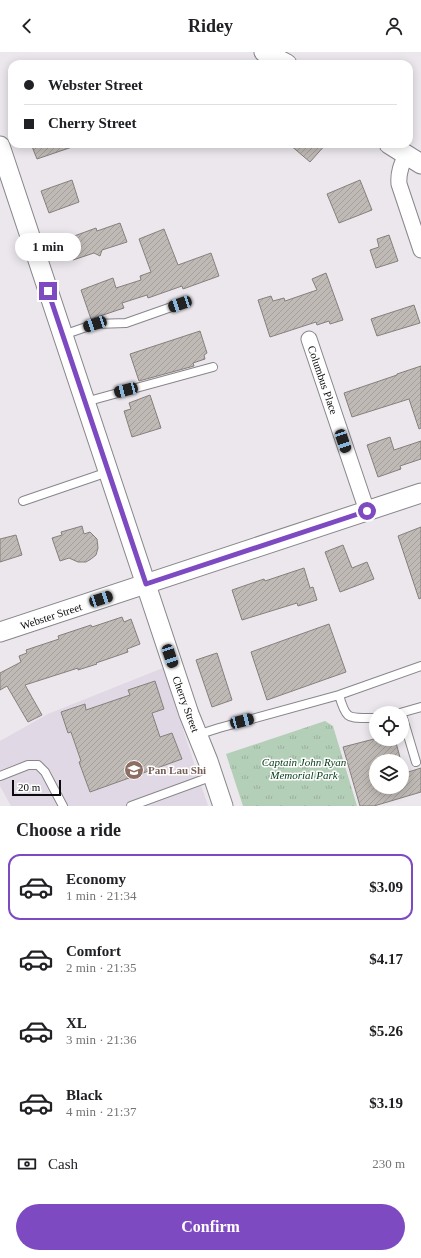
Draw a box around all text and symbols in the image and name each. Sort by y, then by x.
icon: back [16,15,38,37]
icon: person [383,15,405,37]
text: Ridey [188,16,233,36]
text: Webster Street [48,77,143,93]
text: Cherry Street [48,115,136,131]
callout: 1 min [15,233,81,261]
text: 1 min [32,239,64,254]
route end [39,282,57,300]
car [167,294,193,314]
car [82,315,108,333]
street label: Columbus Place [306,344,340,416]
car [113,381,139,399]
car [333,428,353,454]
route start [358,502,376,520]
car [88,590,114,608]
street label: Webster Street [19,600,83,632]
car [160,643,180,669]
street label: Cherry Street [170,674,202,734]
map controls [369,706,409,794]
button: locate [369,706,409,746]
car [229,712,255,730]
button: layers [369,754,409,794]
park label: Captain John Ryan Memorial Park [262,756,347,781]
school or university icon: Pan Lau Shi [123,759,145,781]
place label: Pan Lau Shi [148,764,206,776]
scale bar [12,778,61,797]
text: 20 m [18,781,40,793]
text: Choose a ride [16,820,121,840]
icon: car [18,869,54,905]
text: Economy [66,871,126,887]
text: $3.09 [369,879,403,895]
text: 1 min · 21:34 [66,888,136,903]
icon: car [18,941,54,977]
text: Comfort [66,943,121,959]
text: $4.17 [369,951,403,967]
text: 2 min · 21:35 [66,960,136,975]
icon: car [18,1013,54,1049]
text: XL [66,1015,87,1031]
text: $5.26 [369,1023,403,1039]
text: 3 min · 21:36 [66,1032,136,1047]
icon: car [18,1085,54,1121]
text: Black [66,1087,103,1103]
text: $3.19 [369,1095,403,1111]
text: 4 min · 21:37 [66,1104,136,1119]
icon: cash [16,1153,38,1175]
text: Cash [48,1156,78,1172]
text: 230 m [372,1156,405,1171]
button: Confirm [16,1204,405,1250]

